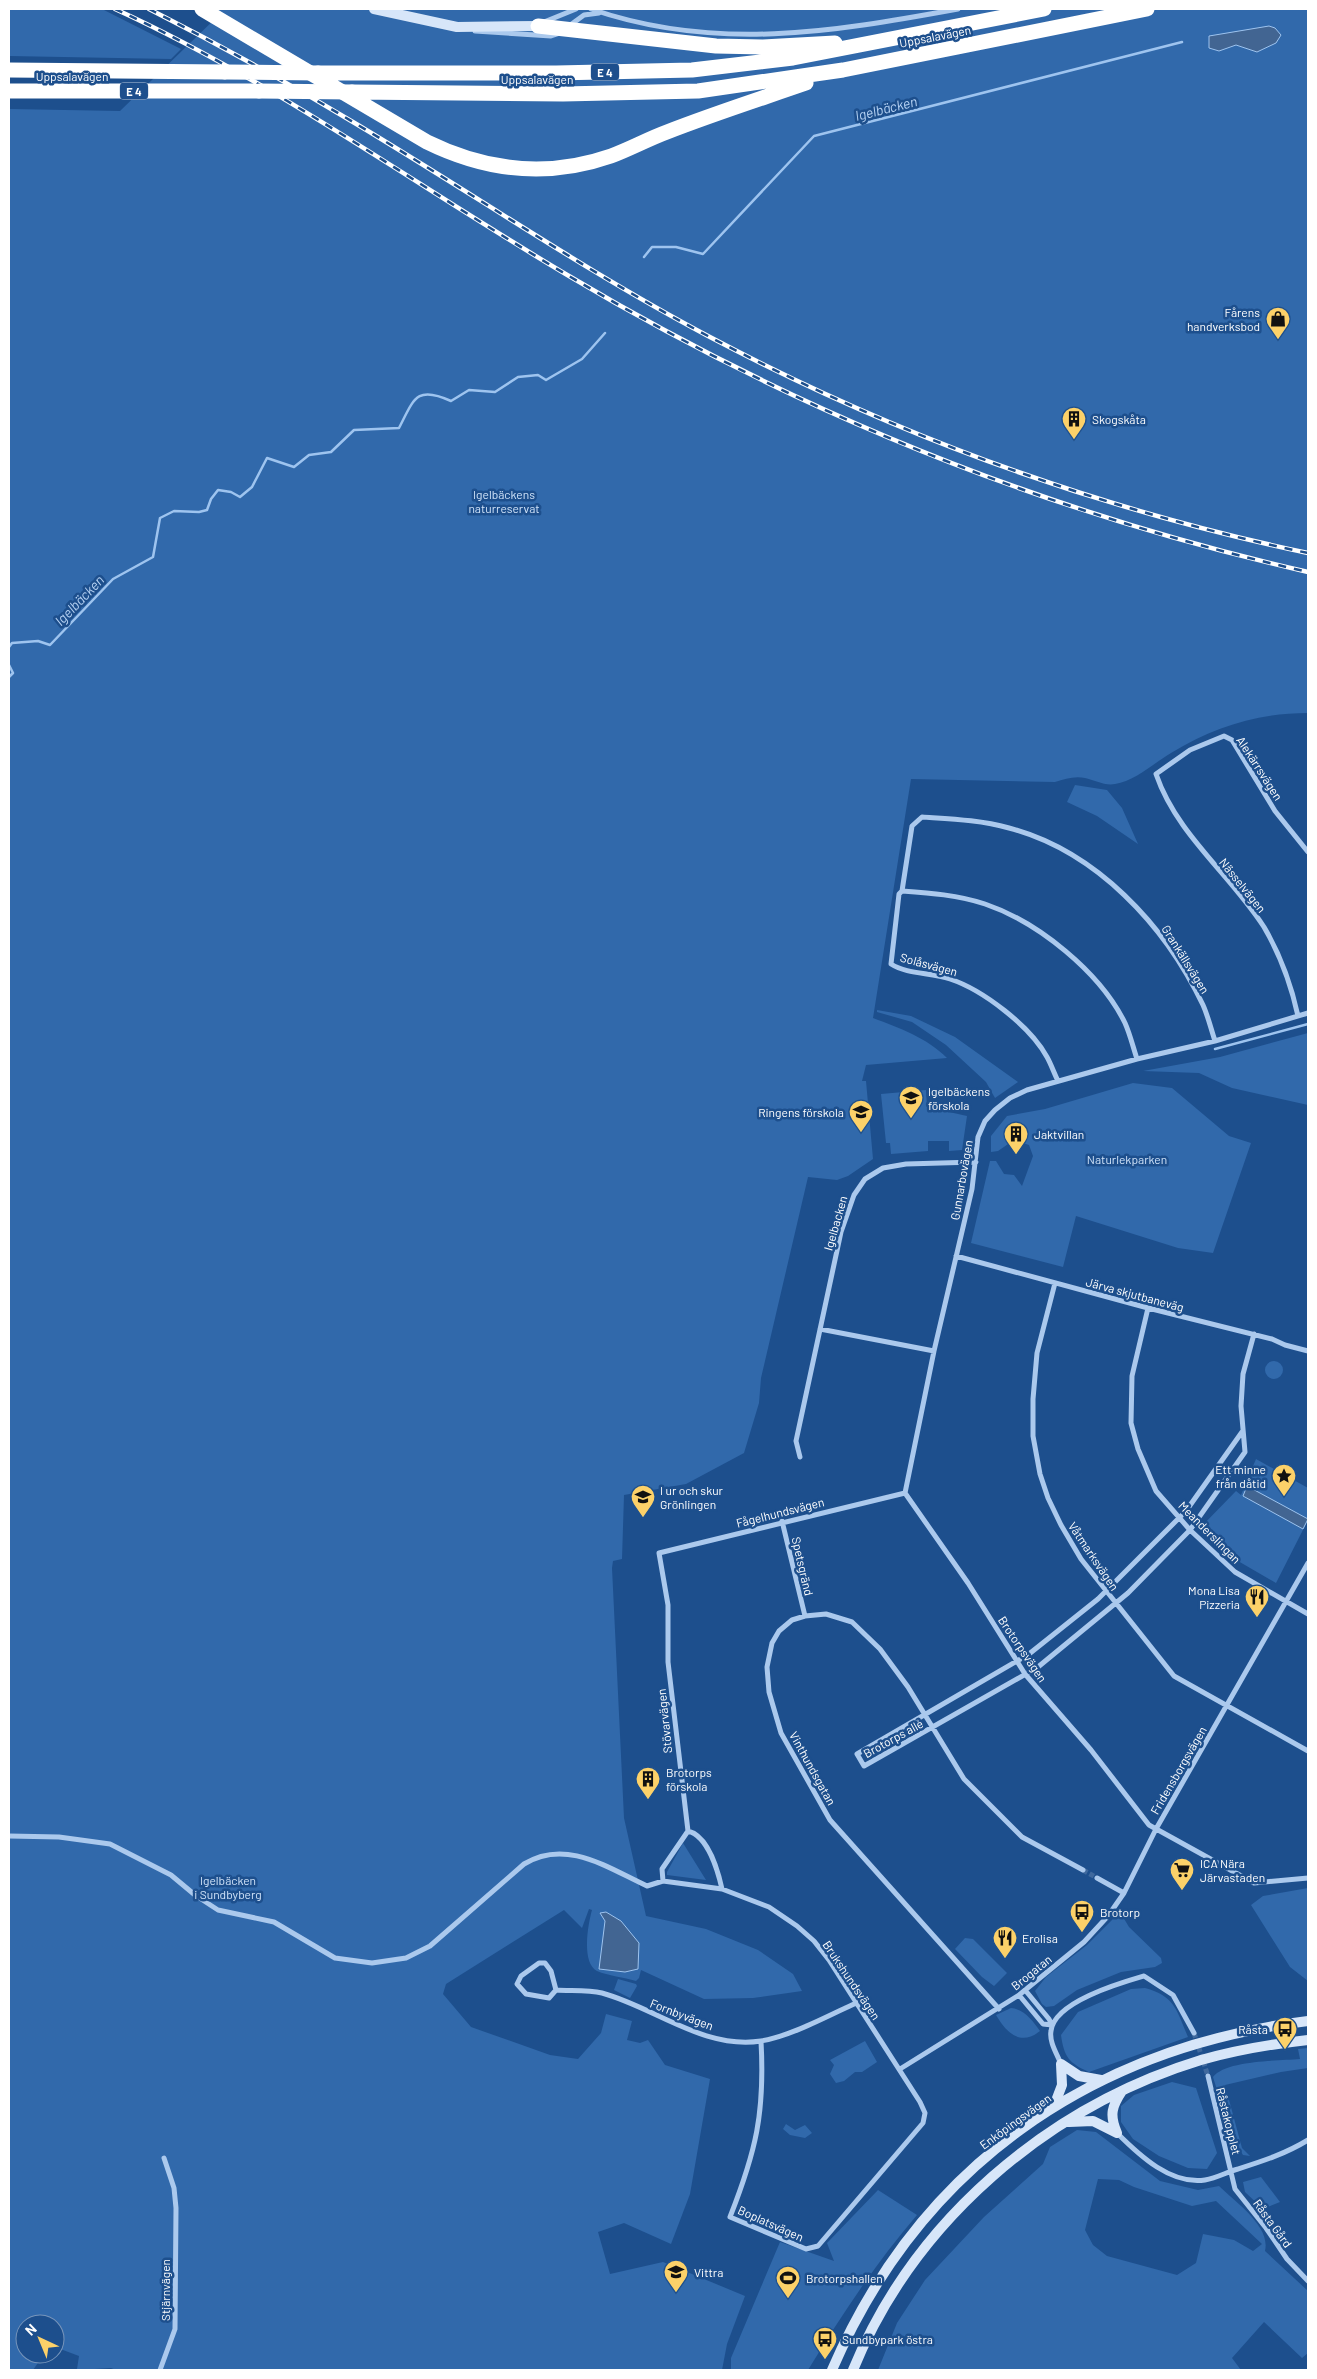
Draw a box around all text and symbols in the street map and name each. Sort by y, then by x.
street label: Uppsalavägen [898,22,972,50]
road number: E 4 [591,64,619,80]
street label: Uppsalavägen [36,69,108,83]
street label: Uppsalavägen [501,72,573,86]
road number: E 4 [120,82,148,100]
water label: Igelbäcken [853,92,919,124]
place label: Fårens handverksbod [1187,305,1260,333]
shop icon: Fårens handverksbod [1265,306,1291,340]
building icon: Skogskåta [1061,406,1087,440]
place label: Skogskåta [1092,412,1146,426]
park label: Igelbäckens naturreservat [468,487,540,515]
water label: Igelbäcken [51,571,107,629]
street label: Alekärrsvägen [1234,733,1286,803]
street label: Nässelvägen [1217,855,1269,915]
street label: Grankällsvägen [1159,922,1213,996]
street label: Solåsvägen [899,950,959,978]
place label: Igelbäckens förskola [928,1084,990,1112]
school or university icon: Igelbäckens förskola [898,1085,924,1119]
school or university icon: Ringens förskola [848,1099,874,1133]
place label: Ringens förskola [758,1105,844,1119]
building icon: Jaktvillan [1003,1121,1029,1155]
place label: Jaktvillan [1034,1127,1084,1141]
street label: Gunnarbovägen [947,1139,975,1221]
park label: Naturlekparken [1087,1152,1167,1166]
street label: Igelbacken [821,1194,849,1252]
street label: Järva skjutbaneväg [1085,1274,1185,1314]
place label: Ett minne från dåtid [1215,1462,1266,1490]
place icon: Ett minne från dåtid [1271,1463,1297,1497]
place label: I ur och skur Grönlingen [660,1483,724,1511]
school or university icon: I ur och skur Grönlingen [630,1484,656,1518]
street label: Fågelhundsvägen [734,1494,826,1530]
street label: Meanderslingan [1176,1498,1244,1566]
street label: Våtmarksvägen [1066,1519,1122,1593]
street label: Spetsgränd [789,1535,817,1597]
place label: Mona Lisa Pizzeria [1188,1583,1240,1611]
restaurant icon: Mona Lisa Pizzeria [1244,1584,1270,1618]
street label: Brotorpsvägen [996,1613,1050,1685]
street label: Stövarvägen [654,1688,674,1754]
street label: Brotorps allé [861,1716,925,1760]
street label: Fridensborgsvägen [1147,1724,1209,1816]
street label: Vinthundsgatan [787,1729,839,1807]
place label: Brotorps förskola [666,1765,712,1793]
building icon: Brotorps förskola [635,1766,661,1800]
place label: ICA Nära Järvastaden [1200,1856,1265,1884]
supermarket icon: ICA Nära Järvastaden [1169,1857,1195,1891]
park label: Igelbäcken i Sundbyberg [194,1873,262,1901]
bus stop icon: Brotorp [1069,1899,1095,1933]
place label: Brotorp [1100,1905,1140,1919]
restaurant icon: Erolisa [992,1925,1018,1959]
place label: Erolisa [1022,1931,1058,1945]
street label: Brukshundsvägen [820,1938,884,2022]
street label: Brogatan [1008,1952,1054,1992]
street label: Fornbyvägen [648,1996,716,2032]
bus stop icon: Råsta [1272,2016,1298,2050]
place label: Råsta [1238,2022,1268,2036]
street label: Råstakopplet [1214,2086,1244,2156]
street label: Enköpingsvägen [977,2090,1053,2152]
street label: Råsta Gård [1251,2196,1295,2250]
street label: Boplatsvägen [736,2202,806,2244]
street label: Stjärnvägen [158,2259,172,2321]
school or university icon: Vittra [663,2259,689,2293]
place label: Vittra [694,2265,723,2279]
sports icon: Brotorpshallen [775,2265,801,2299]
place label: Brotorpshallen [806,2271,883,2285]
north arrow [15,2314,65,2364]
text: N [21,2320,40,2339]
bus stop icon: Sundbypark östra [812,2326,838,2360]
place label: Sundbypark östra [842,2332,933,2346]

